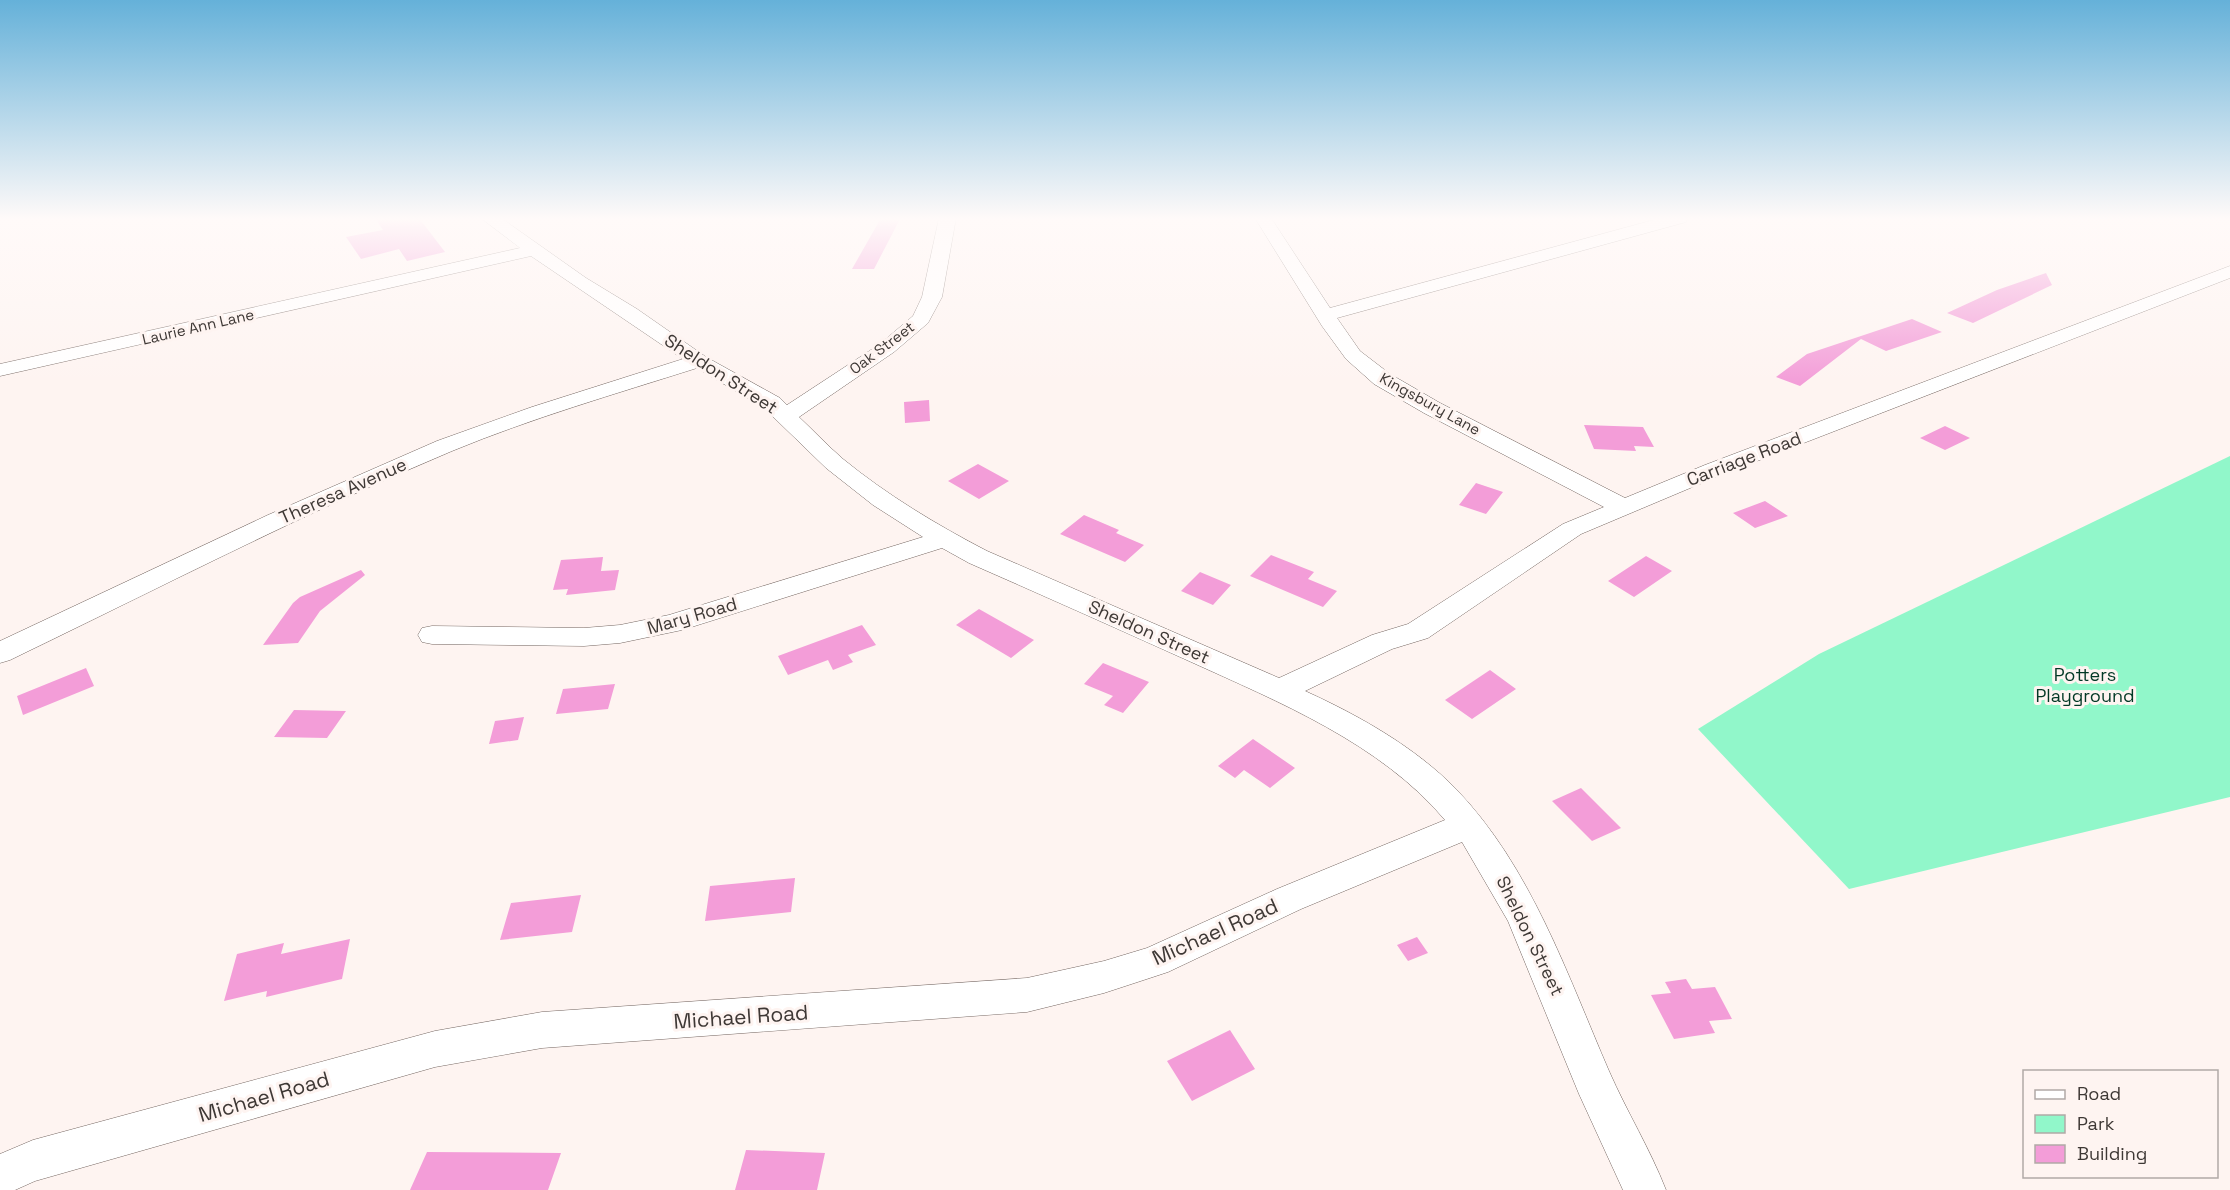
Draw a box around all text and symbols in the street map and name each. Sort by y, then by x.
street label: Laurie Ann Lane [140,304,256,349]
street label: Oak Street [845,317,918,378]
street label: Sheldon Street [660,328,782,419]
street label: Kingsbury Lane [1377,368,1484,439]
street label: Carriage Road [1683,426,1804,491]
street label: Theresa Avenue [275,452,410,529]
street label: Mary Road [644,592,740,639]
street label: Sheldon Street [1085,594,1213,669]
park label: Potters Playground [2035,663,2135,707]
street label: Sheldon Street [1492,872,1569,999]
street label: Michael Road [1148,892,1282,971]
street label: Michael Road [673,998,809,1035]
street label: Michael Road [195,1065,332,1128]
legend [2023,1070,2218,1178]
text: Road [2077,1082,2121,1105]
text: Park [2077,1112,2115,1135]
text: Building [2077,1142,2147,1165]

